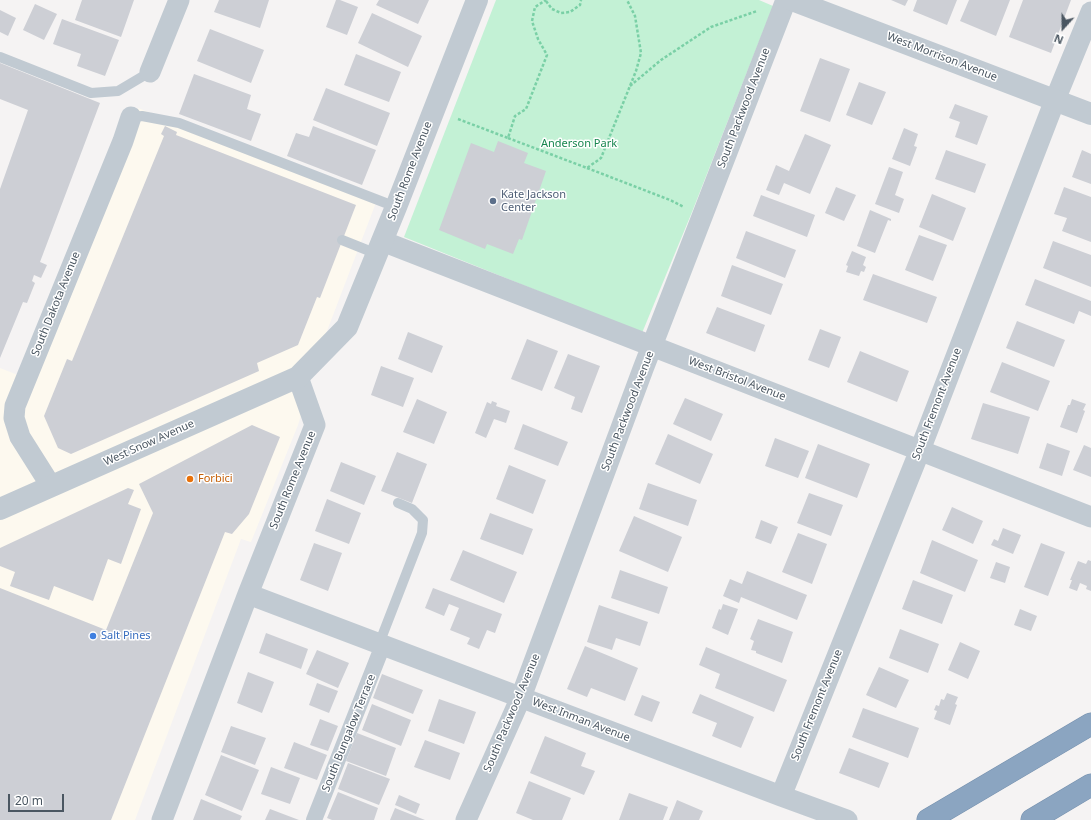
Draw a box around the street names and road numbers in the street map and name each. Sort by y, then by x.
street label: West Morrison Avenue [885,30,999,84]
street label: South Packwood Avenue [715,46,773,170]
street label: South Rome Avenue [385,120,435,222]
street label: South Dakota Avenue [29,250,83,358]
street label: South Fremont Avenue [910,346,964,462]
street label: South Packwood Avenue [599,349,657,473]
street label: West Bristol Avenue [687,354,787,404]
street label: West Snow Avenue [102,417,196,469]
street label: South Rome Avenue [267,429,319,531]
street label: South Fremont Avenue [789,648,845,762]
street label: South Packwood Avenue [481,652,543,774]
street label: South Bungalow Terrace [319,672,379,794]
street label: West Inman Avenue [530,695,632,745]

